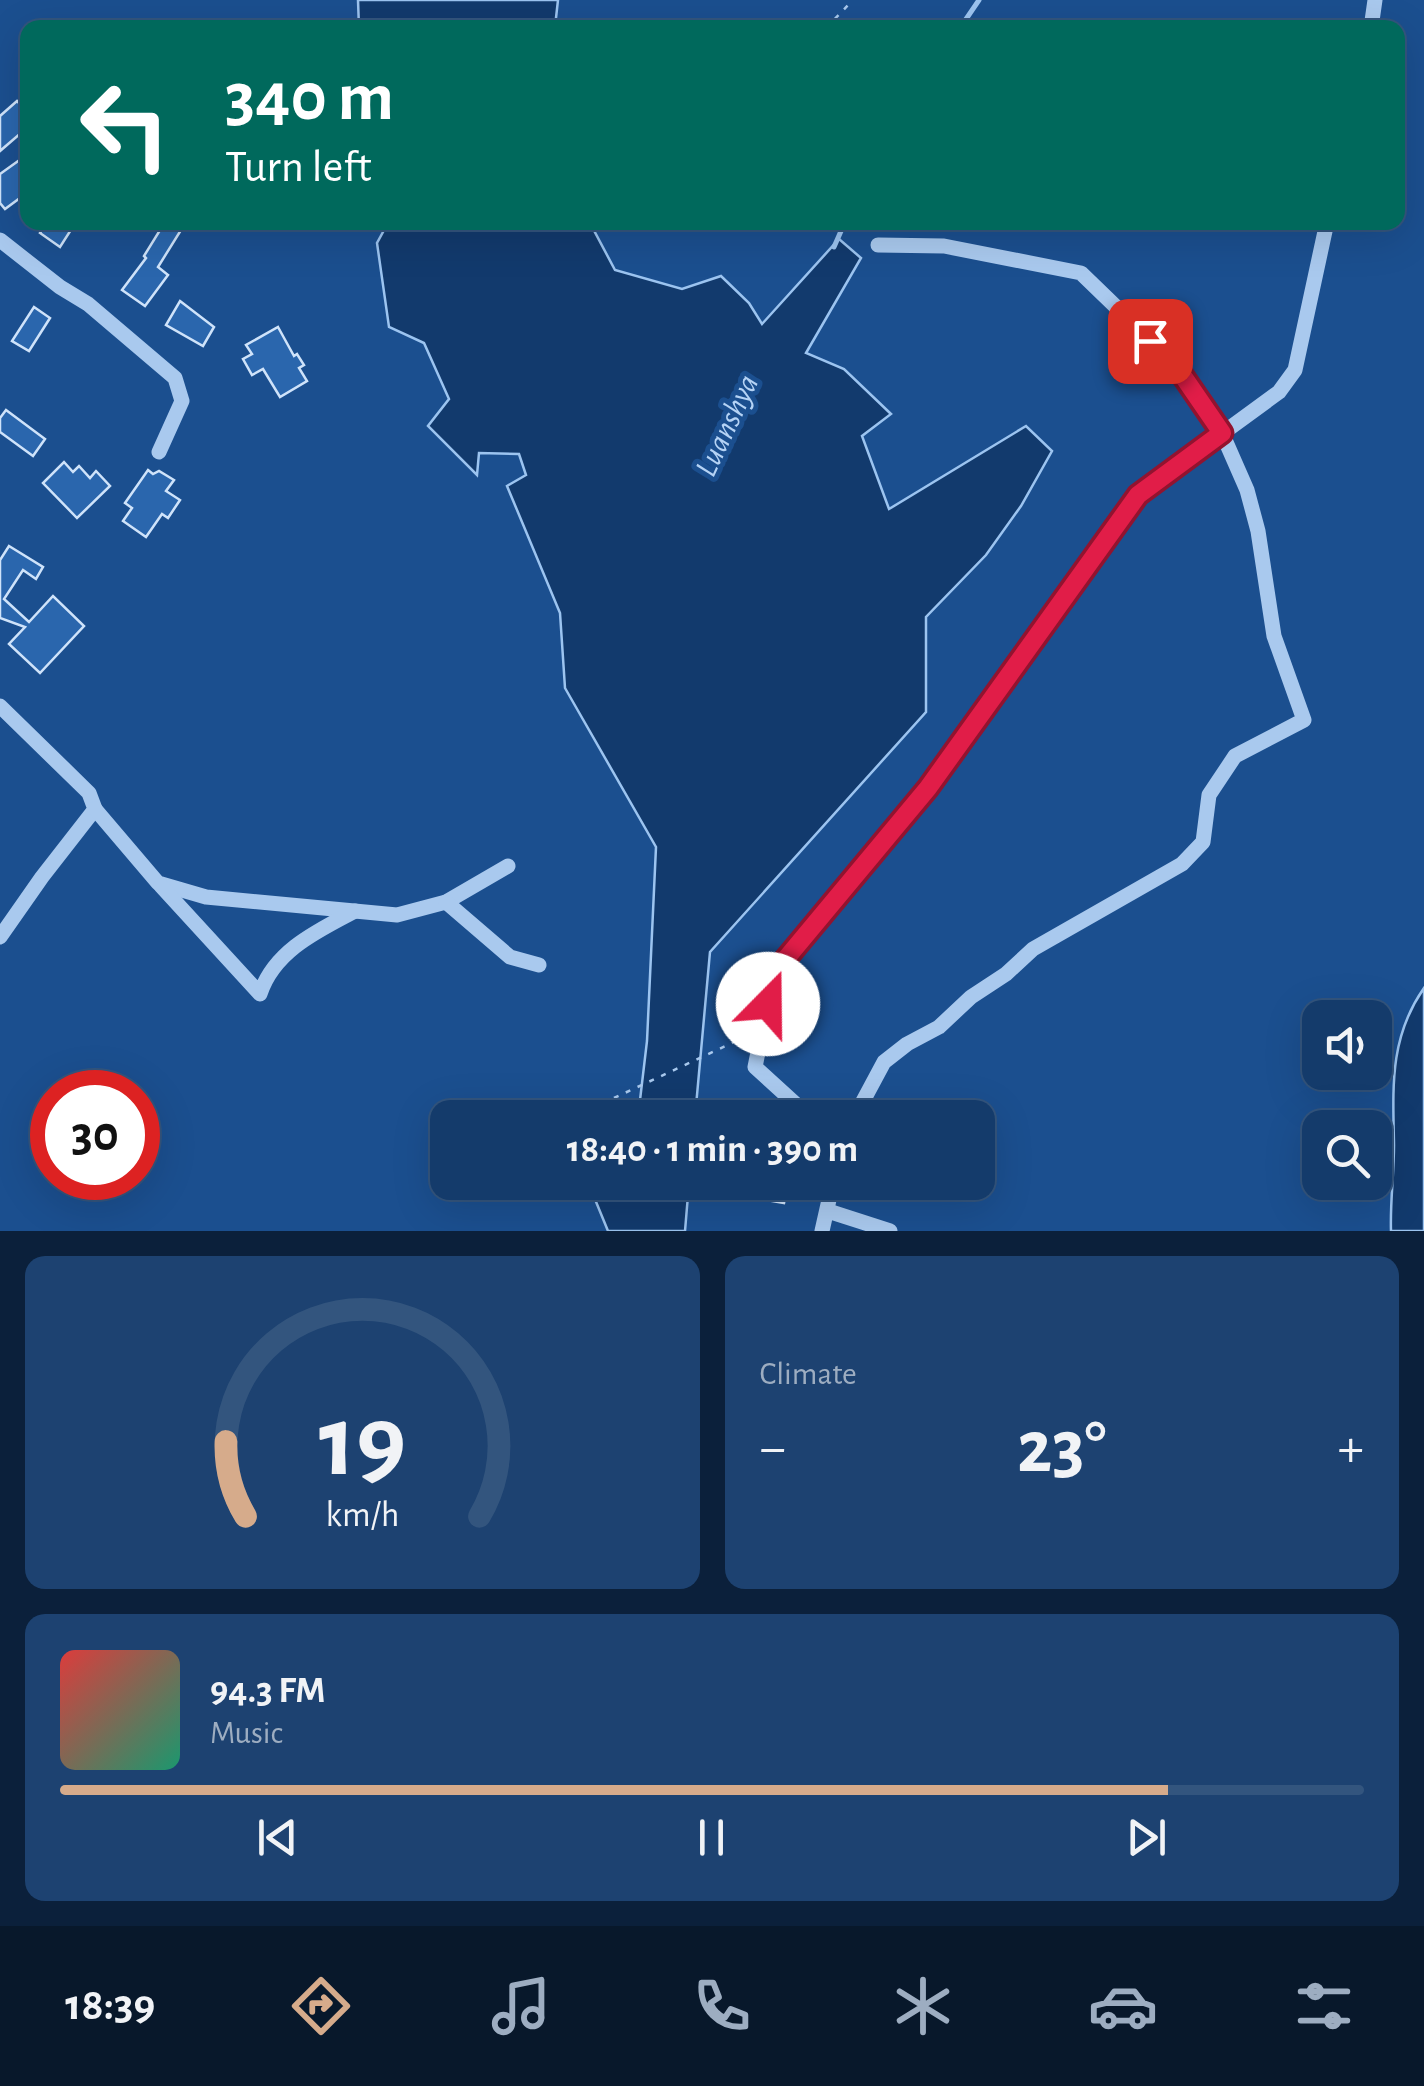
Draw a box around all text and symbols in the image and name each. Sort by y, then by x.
icon: left [60,60,190,190]
text: 340 m [225,63,394,133]
text: Turn left [225,145,372,190]
pin [1108,299,1193,384]
icon: arrive [1123,314,1178,369]
water label: Luanshya [690,370,764,481]
position arrow [716,952,820,1056]
map controls [1302,1000,1392,1200]
button: sound [1302,1000,1392,1090]
speed limit sign: 30 [30,1070,160,1200]
button: search [1302,1110,1392,1200]
text: 18:40 · 1 min · 390 m [567,1131,858,1169]
text: Climate [760,1358,857,1390]
text: 19 [318,1391,406,1495]
text: 23° [1017,1411,1107,1486]
text: − [760,1421,786,1476]
text: + [1338,1421,1364,1476]
text: km/h [325,1497,399,1533]
text: 94.3 FM [210,1672,326,1710]
text: Music [210,1717,283,1749]
icon: previous [250,1810,305,1865]
icon: pause [684,1810,739,1865]
icon: next [1119,1810,1174,1865]
icon: directions [286,1971,356,2041]
icon: music [486,1971,556,2041]
icon: phone [687,1971,757,2041]
icon: climate [888,1971,958,2041]
icon: car [1088,1971,1158,2041]
icon: filters [1289,1971,1359,2041]
text: 18:39 [65,1983,155,2028]

